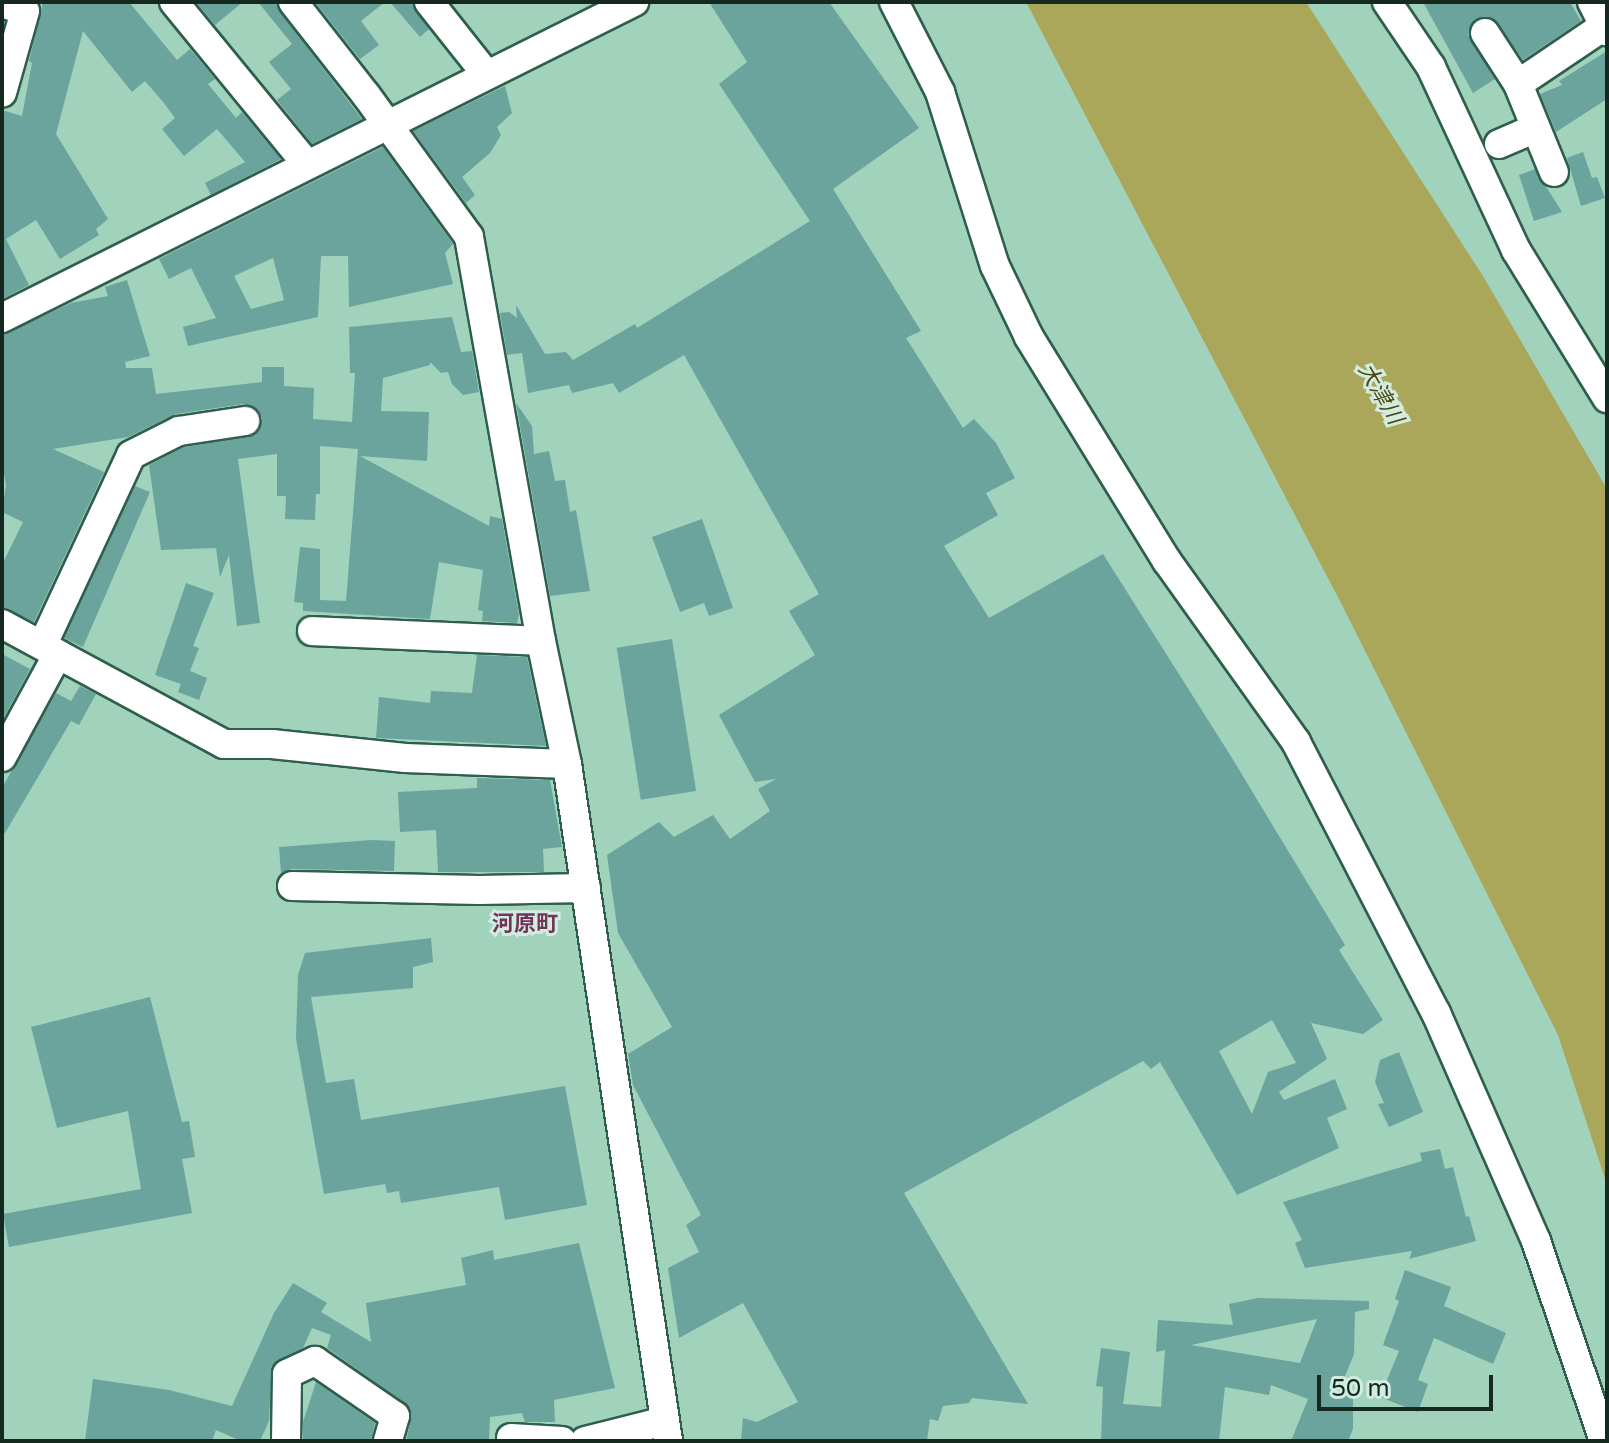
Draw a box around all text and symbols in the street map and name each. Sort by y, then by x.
water label: 大津川 [1352,359,1408,429]
district label: 河原町 [492,912,558,938]
scale bar [1321,1359,1497,1409]
text: 50 m [1331,1374,1389,1403]

